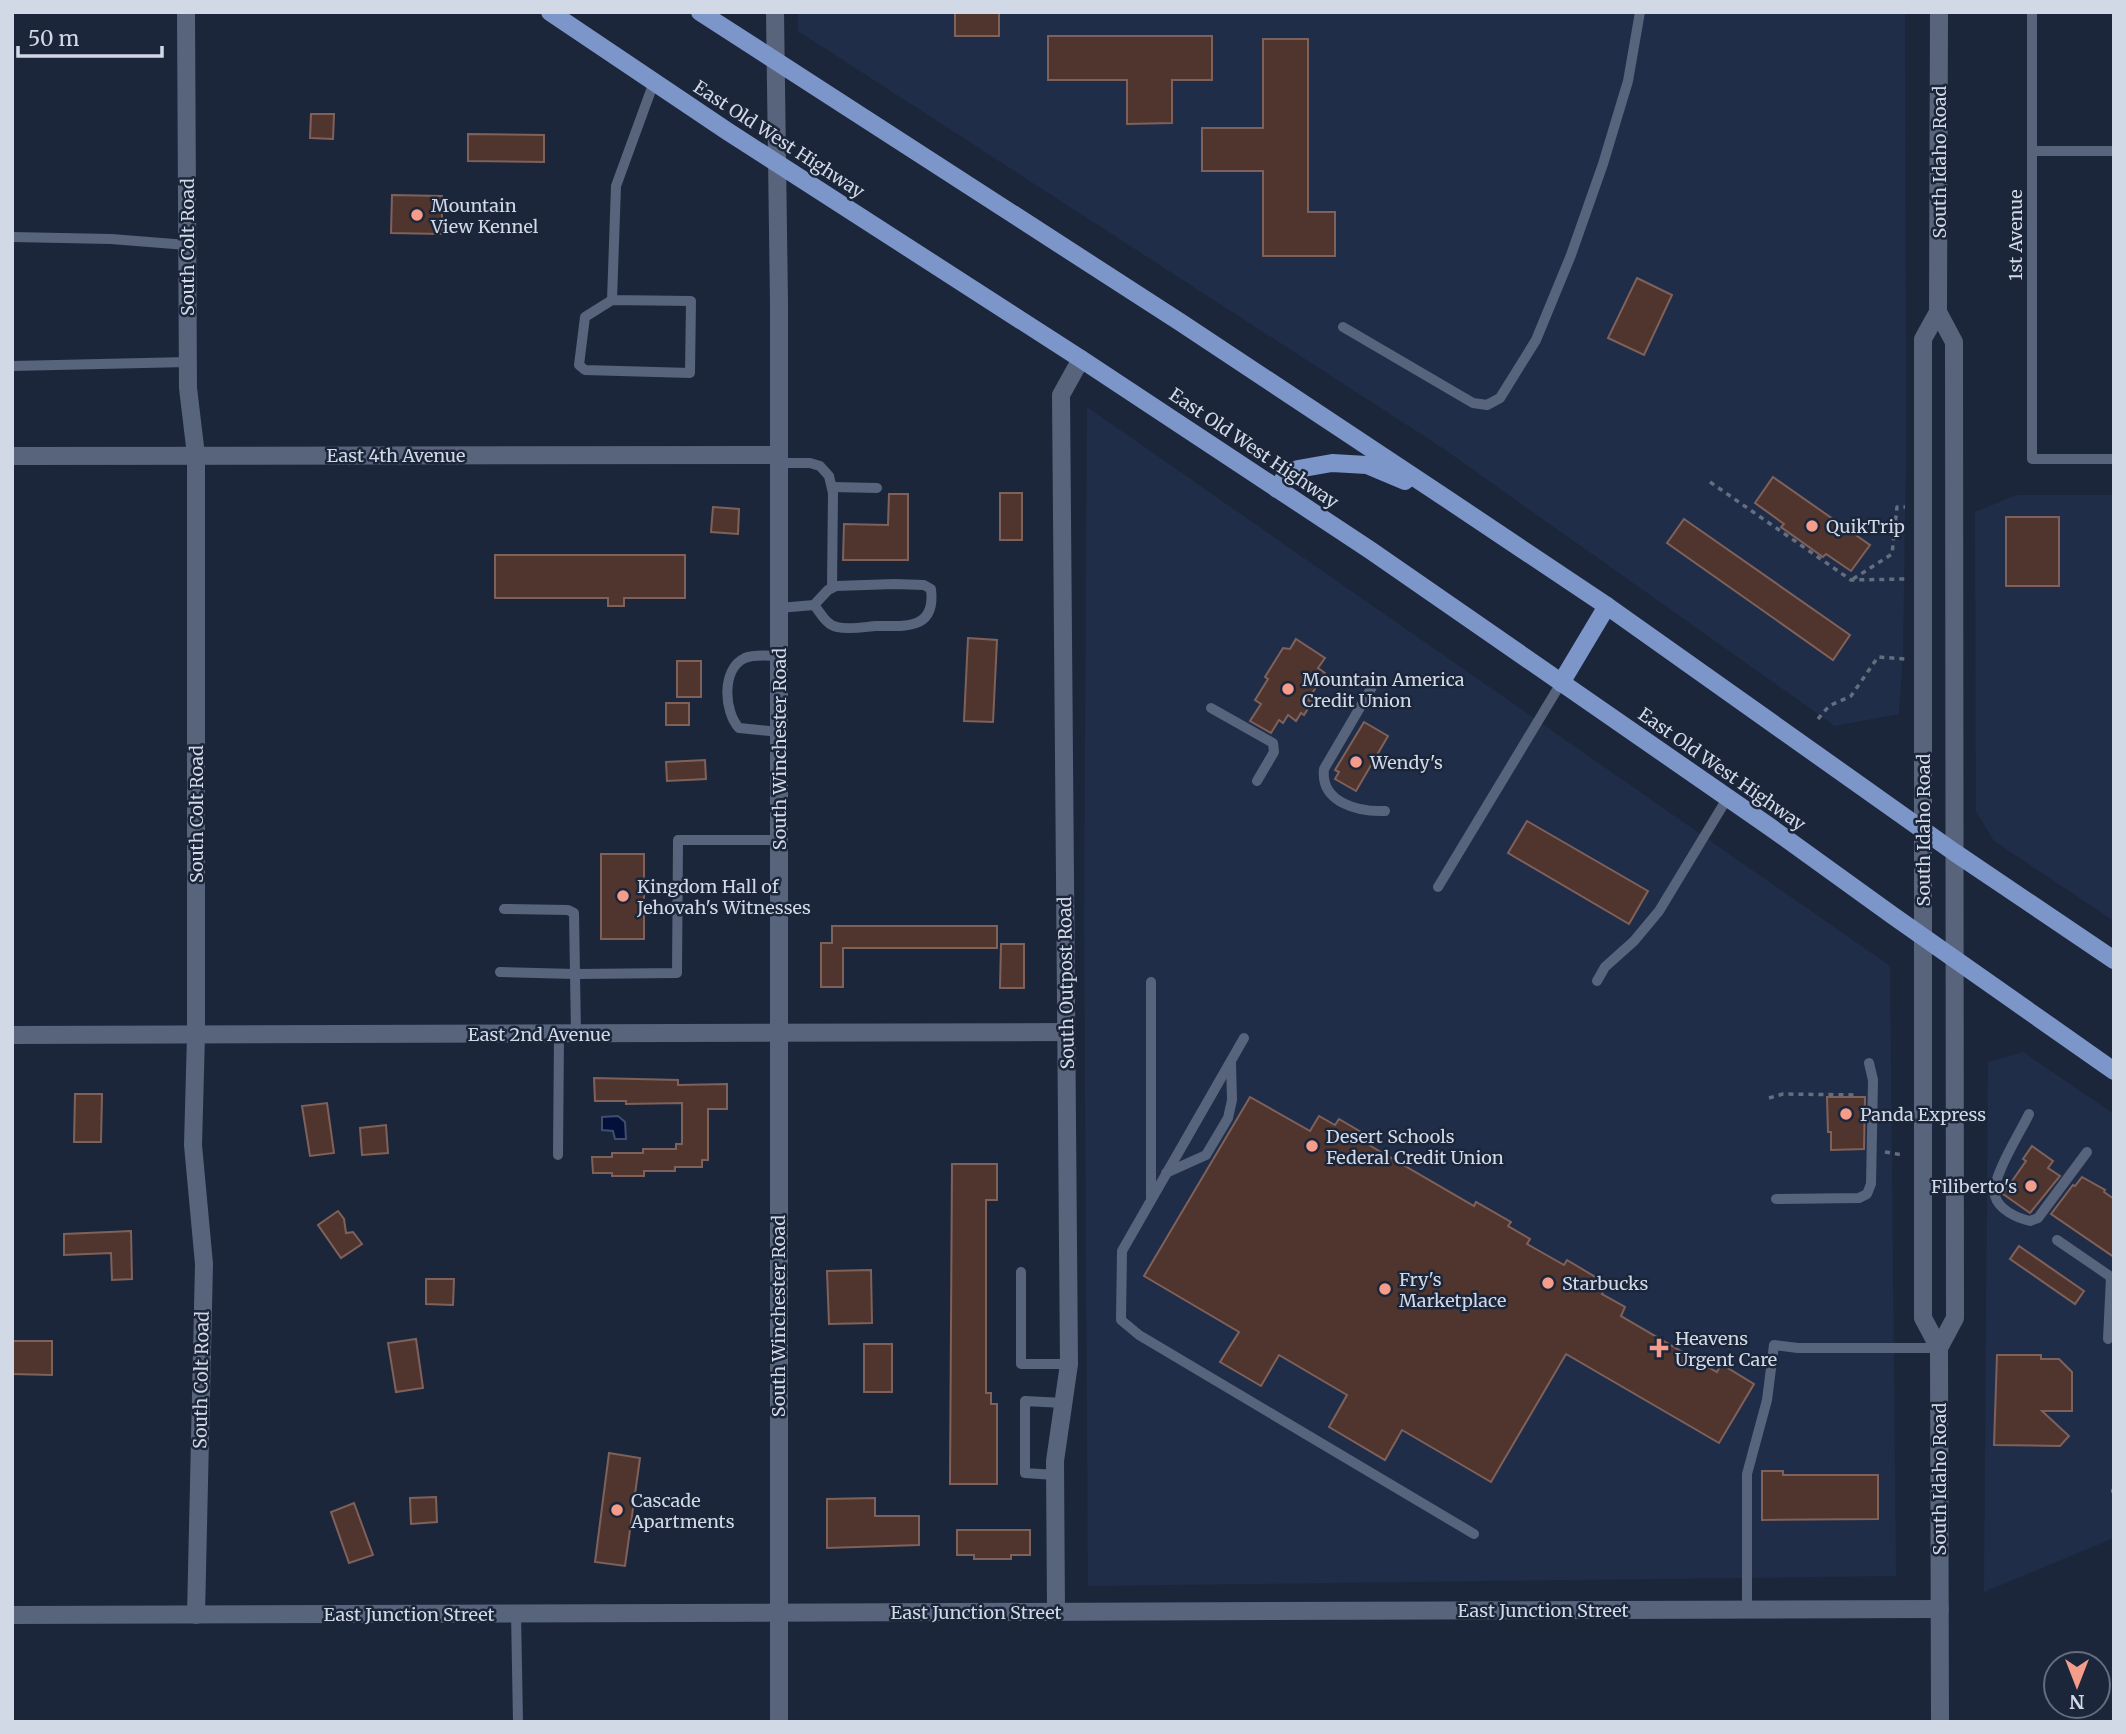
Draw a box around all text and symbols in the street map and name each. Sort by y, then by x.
scale bar [18,14,161,58]
text: 50 m [28,25,79,52]
street label: East Old West Highway [689,75,869,203]
street label: South Idaho Road [1928,85,1951,238]
street label: South Colt Road [176,178,199,316]
street label: 1st Avenue [2004,189,2027,281]
place label: Mountain View Kennel [430,194,539,238]
marker: Mountain View Kennel [409,207,425,223]
street label: East Old West Highway [1165,383,1343,514]
street label: East 4th Avenue [327,444,465,467]
place label: QuikTrip [1826,515,1905,538]
marker: QuikTrip [1804,518,1820,534]
street label: South Winchester Road [768,648,791,850]
place label: Mountain America Credit Union [1302,668,1465,712]
marker: Mountain America Credit Union [1280,681,1296,697]
street label: East Old West Highway [1634,702,1811,836]
street label: South Colt Road [185,745,208,883]
place label: Wendy's [1369,751,1443,774]
street label: South Idaho Road [1912,753,1935,906]
marker: Wendy's [1348,754,1364,770]
place label: Kingdom Hall of Jehovah's Witnesses [636,875,811,919]
marker: Kingdom Hall of Jehovah's Witnesses [615,888,631,904]
street label: South Outpost Road [1053,896,1079,1070]
street label: East 2nd Avenue [468,1023,610,1046]
place label: Panda Express [1860,1103,1986,1126]
marker: Panda Express [1838,1106,1854,1122]
place label: Desert Schools Federal Credit Union [1326,1125,1504,1169]
marker: Desert Schools Federal Credit Union [1304,1138,1320,1154]
place label: Filiberto's [1931,1175,2017,1198]
marker: Filiberto's [2023,1178,2039,1194]
street label: South Winchester Road [767,1215,790,1417]
place label: Fry's Marketplace [1399,1268,1506,1312]
place label: Starbucks [1562,1272,1648,1295]
marker: Starbucks [1540,1275,1556,1291]
marker: Fry's Marketplace [1377,1281,1393,1297]
street label: South Colt Road [188,1311,214,1449]
place label: Heavens Urgent Care [1675,1327,1777,1371]
marker: Heavens Urgent Care [1649,1338,1669,1358]
street label: South Idaho Road [1928,1402,1951,1555]
place label: Cascade Apartments [630,1489,735,1533]
marker: Cascade Apartments [609,1502,625,1518]
street label: East Junction Street [1457,1599,1629,1622]
street label: East Junction Street [890,1601,1062,1624]
street label: East Junction Street [323,1603,495,1626]
north arrow [2042,1650,2112,1720]
text: N [2069,1690,2085,1714]

